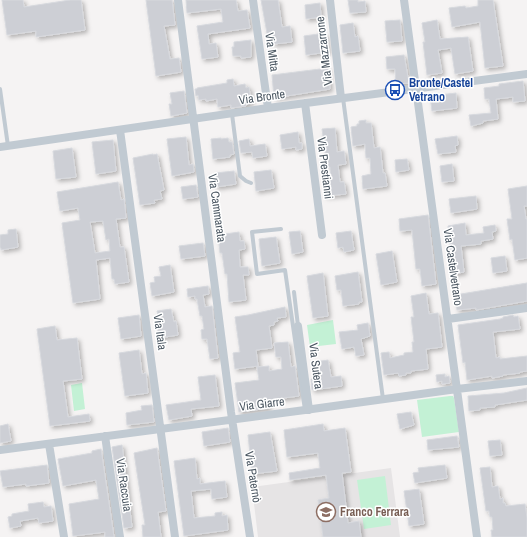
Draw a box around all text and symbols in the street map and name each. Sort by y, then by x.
street label: Via Mazzarrone [312,16,336,86]
street label: Via Mitta [261,31,283,73]
place label: Bronte/Castel Vetrano [409,75,473,105]
bus stop icon: Bronte/Castel Vetrano [384,79,406,101]
street label: Via Bronte [238,86,286,108]
street label: Via Prestianni [313,136,337,200]
street label: Via Cammarata [204,173,230,244]
street label: Via Castelvetrano [440,227,466,307]
street label: Via Itala [150,313,170,351]
street label: Via Sutera [305,342,327,390]
street label: Via Giarre [239,393,285,415]
street label: Via Paternò [241,450,265,504]
street label: Via Raccuia [112,457,136,513]
school or university icon: Franco Ferrara [315,501,337,523]
place label: Franco Ferrara [340,504,410,520]

